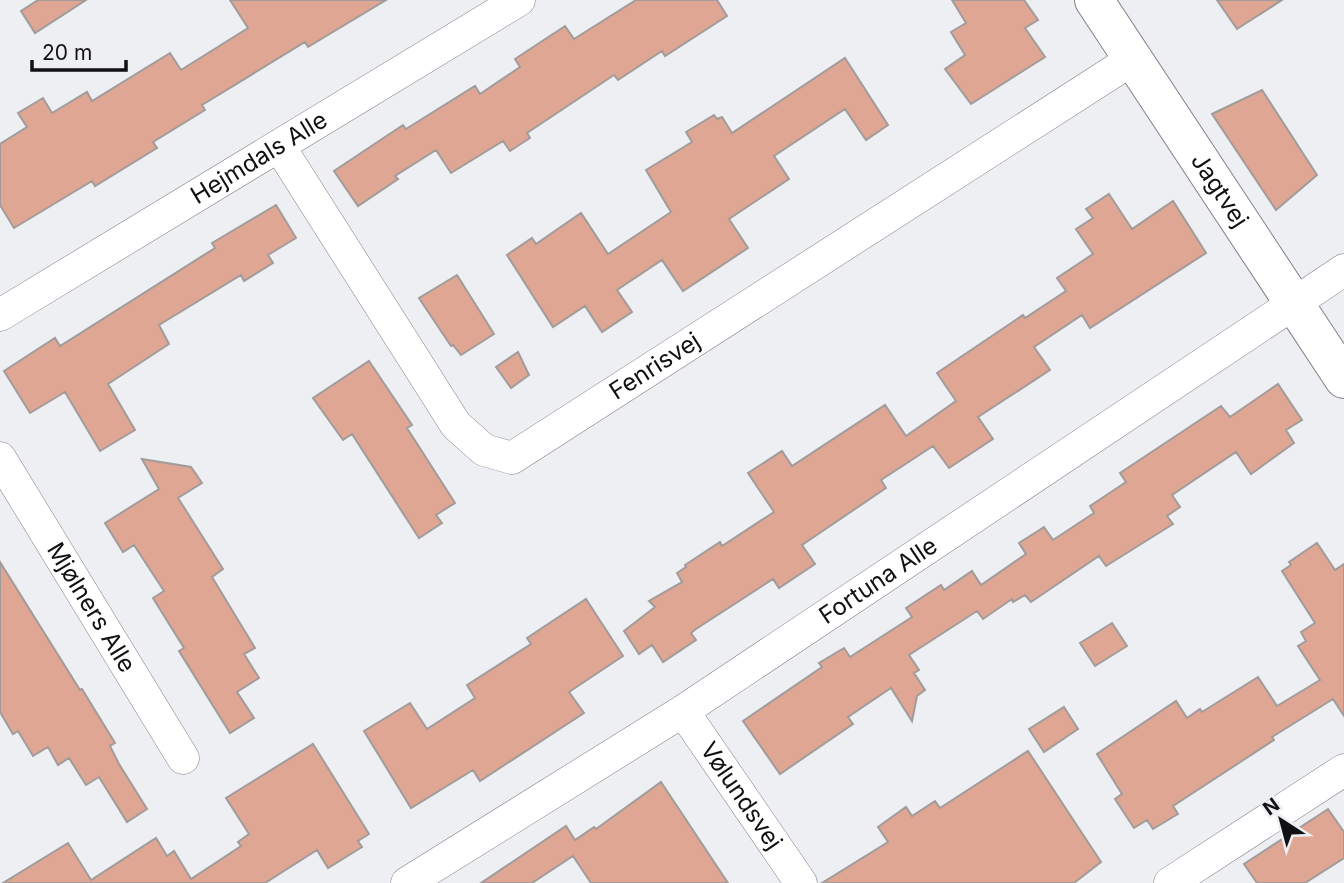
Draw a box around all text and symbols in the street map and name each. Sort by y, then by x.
scale bar [32,28,126,72]
text: 20 m [42,40,92,65]
street label: Hejmdals Alle [185,105,332,210]
street label: Jagtvej [1185,147,1255,233]
street label: Fenrisvej [604,326,706,406]
street label: Fortuna Alle [814,531,943,630]
street label: Mjølners Alle [41,537,142,677]
street label: Vølundsvej [695,736,789,855]
north arrow [1246,785,1316,855]
text: N [1259,793,1284,820]

